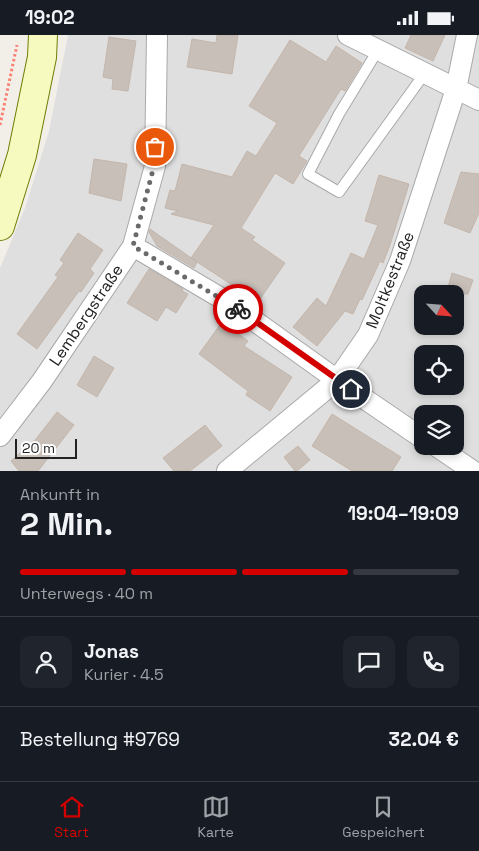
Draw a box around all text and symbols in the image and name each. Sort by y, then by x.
text: 19:02 [25,5,75,30]
pin [134,126,176,168]
icon: bag [141,133,169,161]
street label: Moltkestraße [361,228,419,332]
street label: Lembergstraße [44,260,128,370]
courier [213,284,263,334]
north arrow [414,285,464,335]
map controls [414,285,464,455]
icon: bike [224,295,252,323]
button: locate [414,345,464,395]
pin [330,368,372,410]
icon: home [337,375,365,403]
button: layers [414,405,464,455]
scale bar [15,436,78,459]
text: 20 m [22,439,55,457]
text: Ankunft in [20,484,100,505]
text: 19:04–19:09 [347,501,459,526]
text: 2 Min. [20,504,113,544]
text: Unterwegs · 40 m [20,583,153,604]
button: person [20,636,72,688]
button: chat [343,636,395,688]
button: phone [407,636,459,688]
text: Jonas [84,639,139,664]
text: Kurier · 4.5 [84,664,164,685]
text: Bestellung #9769 [20,727,180,752]
text: 32.04 € [389,727,459,752]
tab: Start [54,793,89,841]
tab: Karte [197,793,234,841]
tab: Gespeichert [342,793,425,841]

